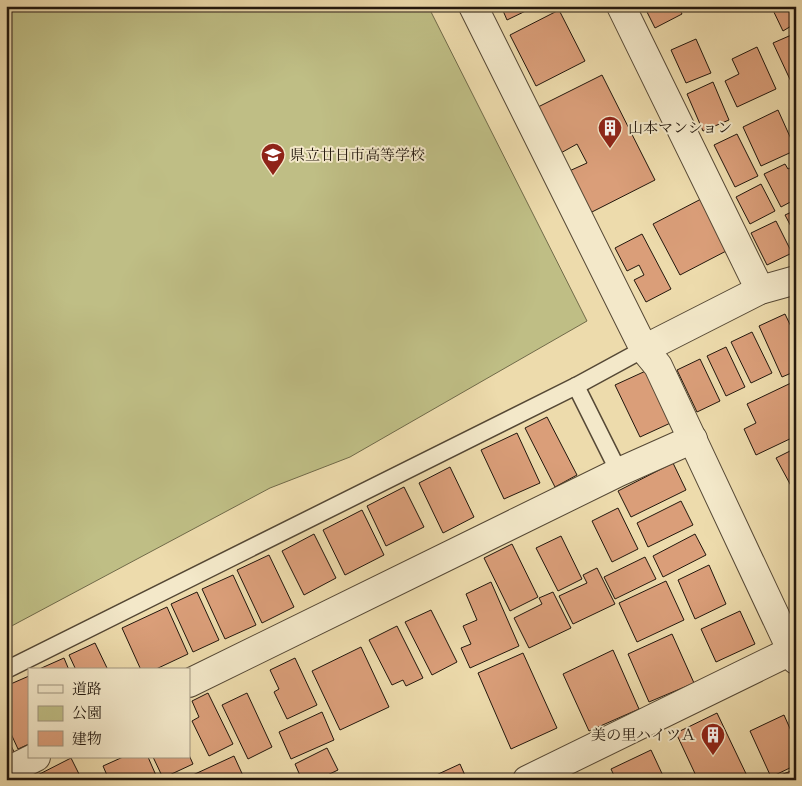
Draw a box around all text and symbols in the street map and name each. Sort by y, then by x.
building icon: 山本マンション [597,115,623,149]
place label: 山本マンション [628,119,732,138]
school or university icon: 県立廿日市高等学校 [260,142,286,176]
place label: 県立廿日市高等学校 [290,146,425,165]
legend [28,668,190,758]
text: 道路 [72,680,102,699]
text: 公園 [72,704,102,723]
building icon: 美の里ハイツＡ [700,722,726,756]
place label: 美の里ハイツＡ [591,726,696,745]
text: 建物 [72,730,102,749]

